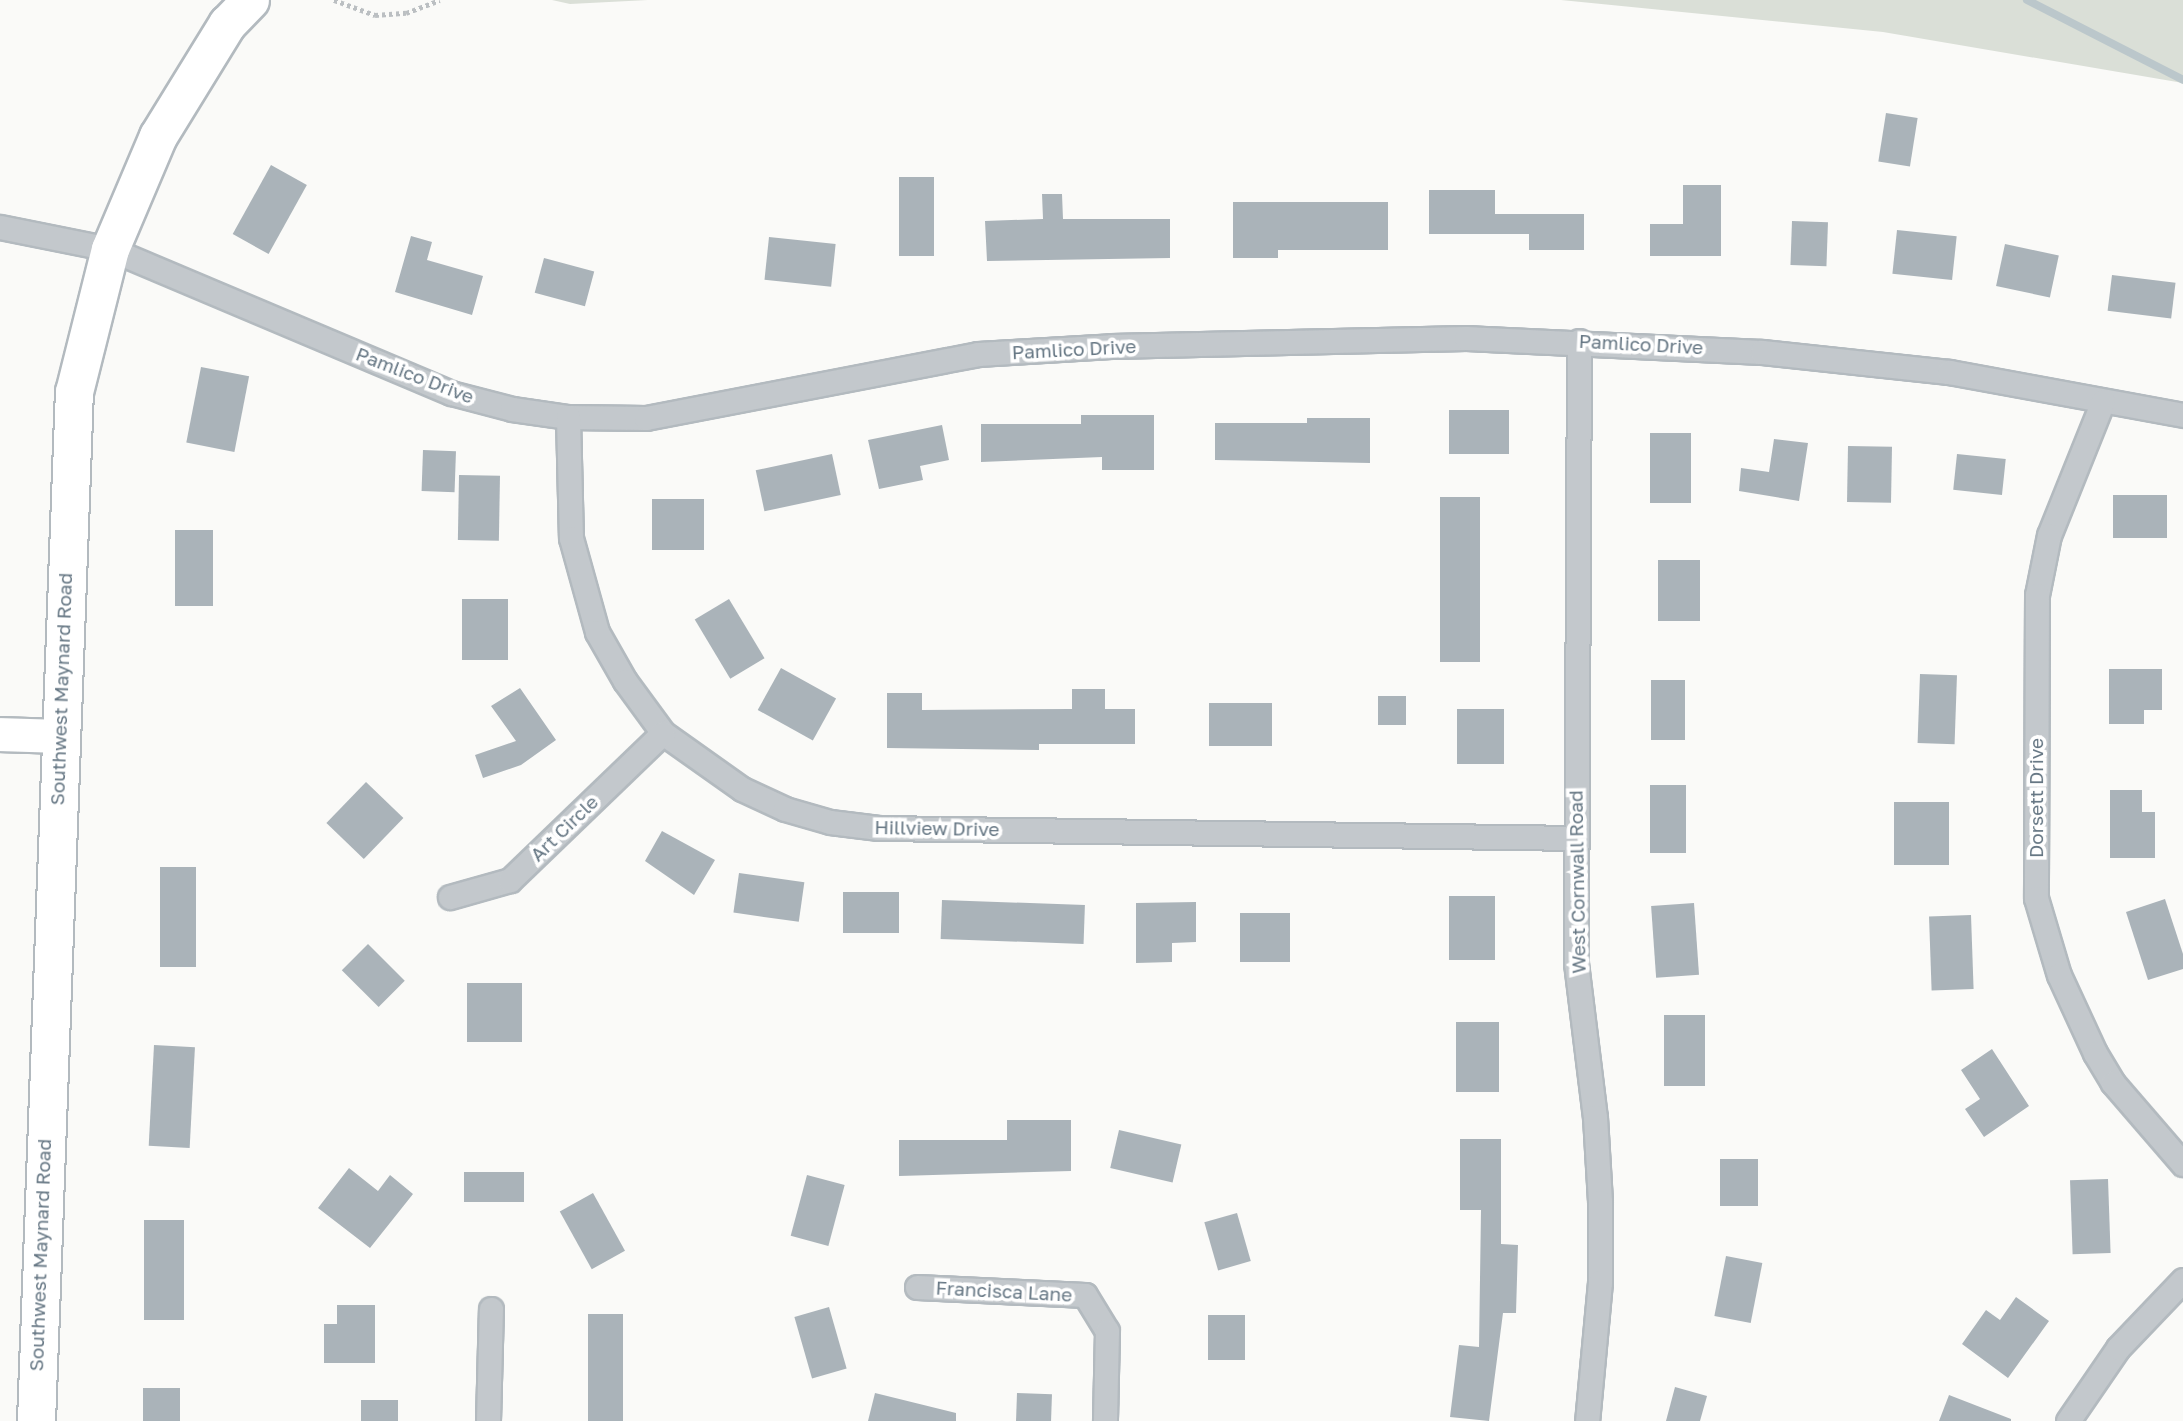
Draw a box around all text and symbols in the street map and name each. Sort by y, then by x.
street label: Pamlico Drive [1578,329,1704,359]
street label: Pamlico Drive [1011,334,1137,364]
street label: Pamlico Drive [353,342,477,408]
street label: Southwest Maynard Road [46,572,76,806]
street label: Dorsett Drive [2025,738,2047,858]
street label: Art Circle [525,790,603,866]
street label: West Cornwall Road [1564,790,1590,974]
street label: Hillview Drive [874,816,1000,840]
street label: Southwest Maynard Road [25,1138,55,1372]
street label: Francisca Lane [935,1276,1073,1306]

